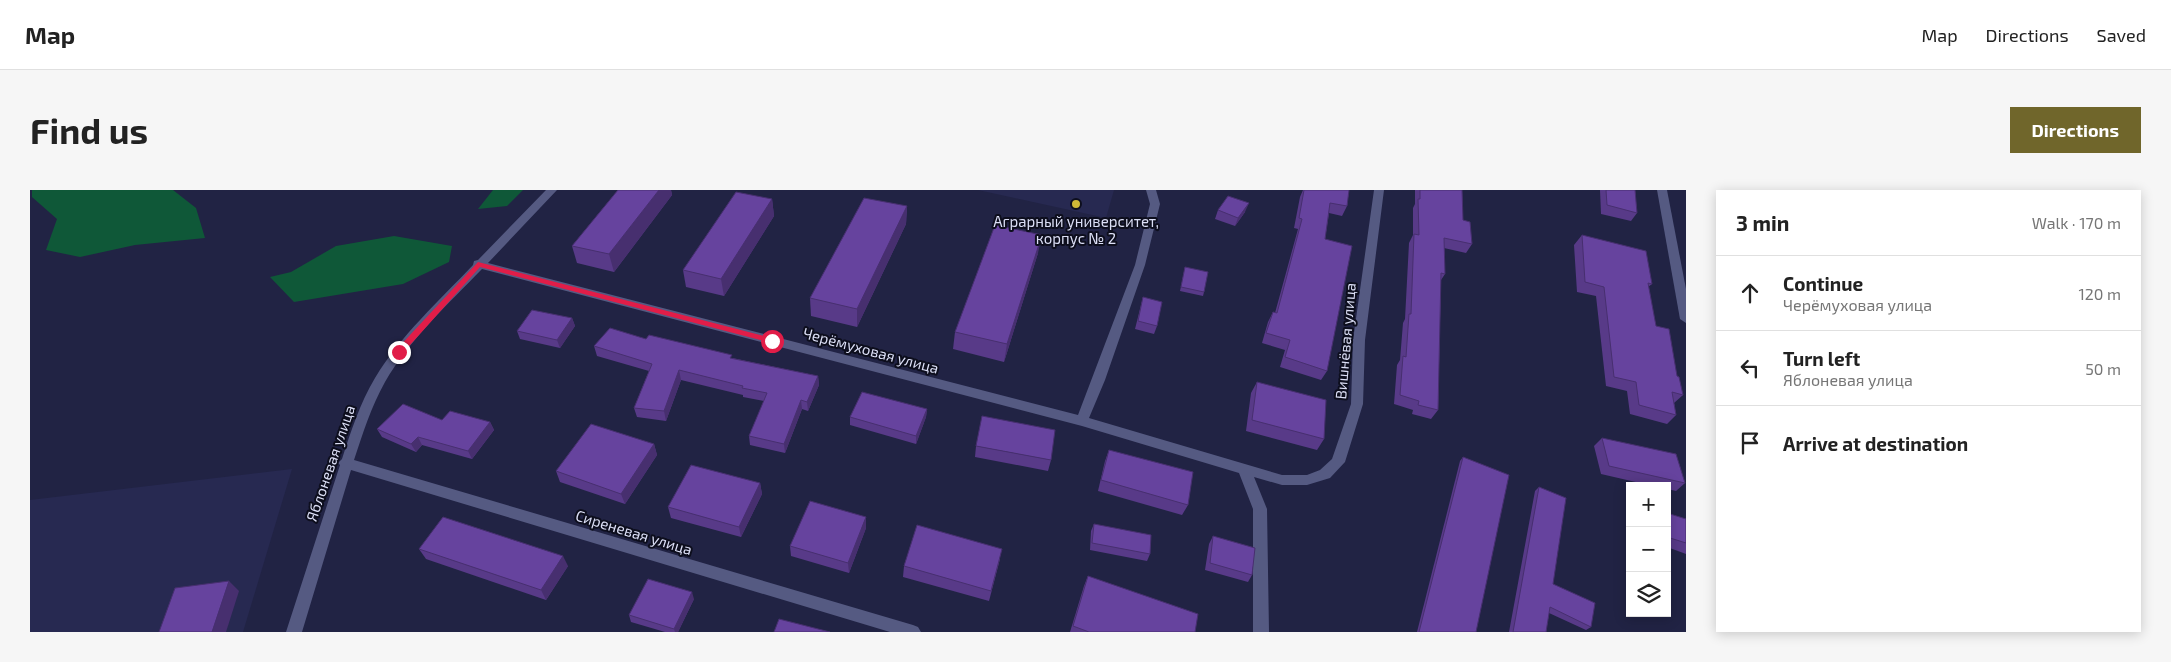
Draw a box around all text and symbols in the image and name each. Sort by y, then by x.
text: Map [25,20,75,49]
text: Map [1921,24,1958,46]
text: Directions [1986,24,2069,46]
text: Saved [2097,24,2146,46]
button: Directions [2010,107,2141,153]
text: Find us [30,109,148,151]
marker: Аграрный университет, корпус № 2 [1070,198,1082,210]
text: 3 min [1736,210,1789,235]
place label: Аграрный университет, корпус № 2 [993,212,1159,248]
text: Walk · 170 m [2032,213,2121,232]
text: Continue [1783,272,1863,295]
icon: ahead [1736,279,1764,307]
street label: Вишнёвая улица [1331,282,1360,400]
text: 120 m [2078,284,2121,303]
text: Черёмуховая улица [1783,295,1932,314]
street label: Черёмуховая улица [801,323,941,378]
route start [761,330,784,353]
route end [388,341,411,364]
text: Turn left [1783,347,1860,370]
icon: left [1736,354,1764,382]
text: 50 m [2085,359,2121,378]
text: Яблоневая улица [1783,370,1913,389]
street label: Яблоневая улица [302,403,359,524]
icon: arrive [1736,429,1764,457]
text: Arrive at destination [1783,432,1968,455]
map controls [1626,482,1671,617]
button: + [1626,482,1671,527]
street label: Сиреневая улица [573,506,694,559]
button: − [1626,527,1671,572]
button: layers [1626,572,1671,617]

